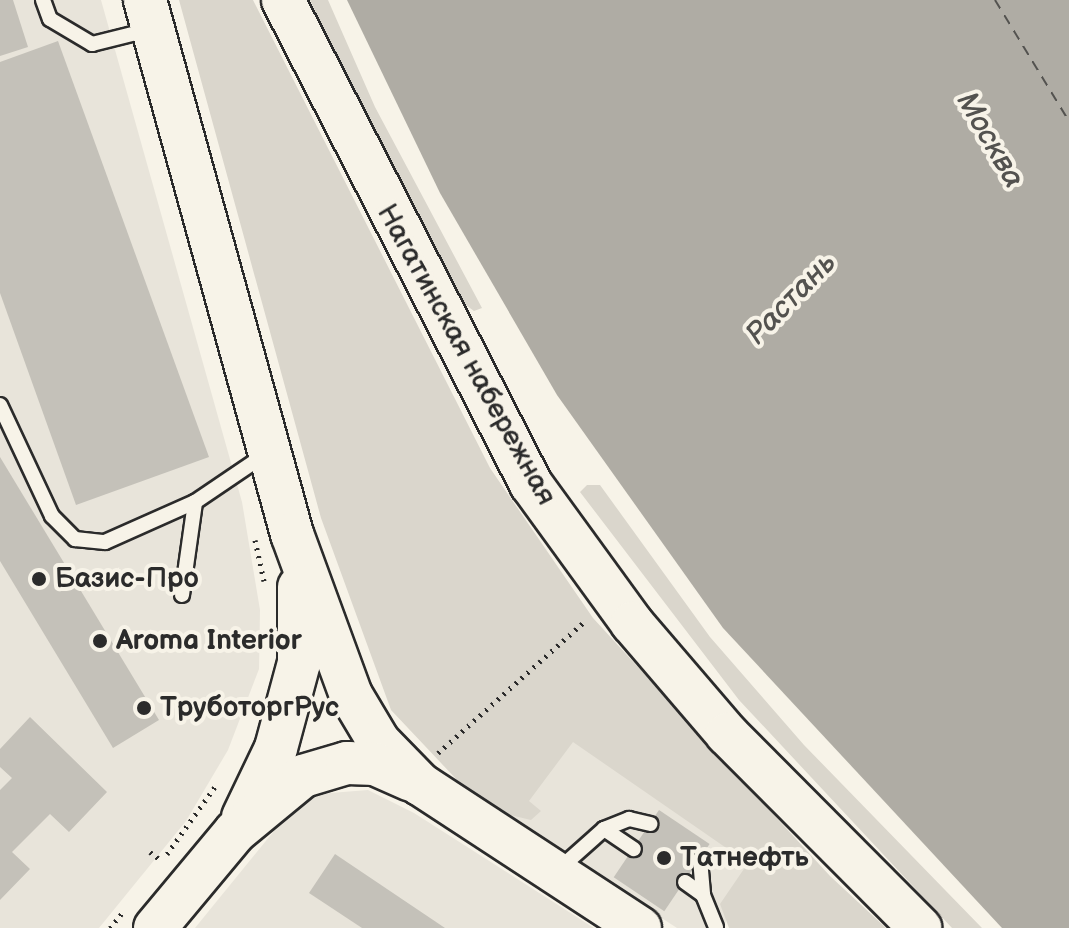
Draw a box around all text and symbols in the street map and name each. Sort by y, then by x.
water label: Москва [948,86,1032,194]
street label: Нагатинская набережная [369,199,563,511]
water label: Растань [738,245,844,353]
place label: Базис-Про [55,562,199,596]
marker: Базис-Про [30,570,48,588]
place label: Aroma Interior [116,624,302,658]
marker: Aroma Interior [91,632,109,650]
place label: ТруботоргРус [160,691,339,725]
marker: ТруботоргРус [135,699,153,717]
place label: Татнефть [680,841,809,875]
marker: Татнефть [655,849,673,867]

